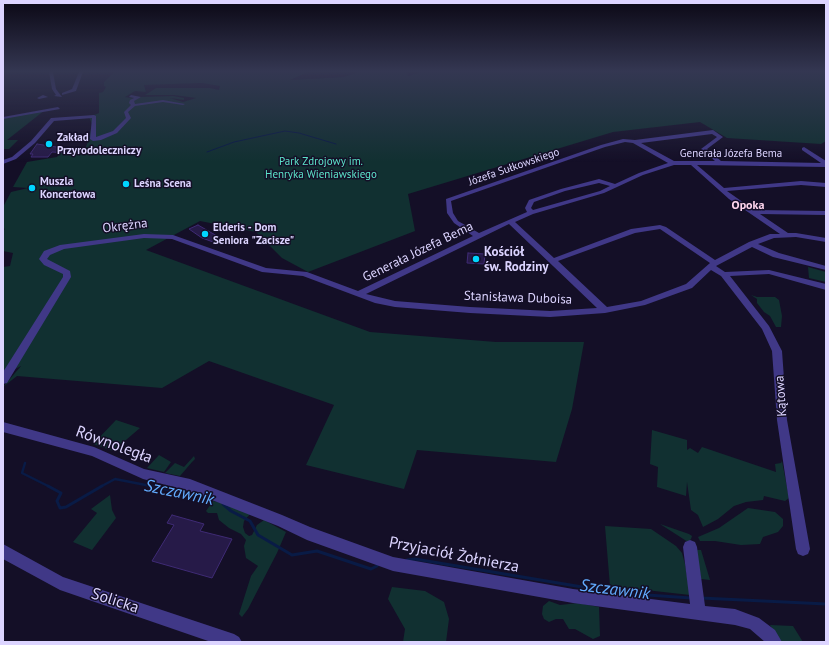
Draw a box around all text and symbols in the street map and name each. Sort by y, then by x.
place label: Zakład Przyrodoleczniczy [57,131,141,157]
marker: Zakład Przyrodoleczniczy [44,139,54,149]
street label: Józefa Sułkowskiego [467,145,561,189]
street label: Generała Józefa Bema [680,147,782,161]
park label: Park Zdrojowy im. Henryka Wieniawskiego [265,155,377,181]
place label: Muszla Koncertowa [40,175,96,201]
place label: Leśna Scena [134,177,191,191]
marker: Leśna Scena [121,179,131,189]
marker: Muszla Koncertowa [27,183,37,193]
district label: Opoka [732,199,764,213]
street label: Okrężna [102,215,148,237]
street label: Generała Józefa Bema [360,218,476,286]
place label: Elderis - Dom Seniora "Zacisze" [213,221,294,247]
marker: Elderis - Dom Seniora "Zacisze" [200,229,210,239]
place label: Kościół św. Rodziny [484,244,549,275]
marker: Kościół św. Rodziny [471,254,481,264]
street label: Stanisława Duboisa [464,288,572,308]
street label: Kątowa [772,375,790,417]
street label: Równoległa [73,422,155,468]
water label: Szczawnik [142,476,216,510]
street label: Przyjaciół Żołnierza [387,533,521,577]
water label: Szczawnik [579,576,651,604]
street label: Solicka [89,584,141,618]

